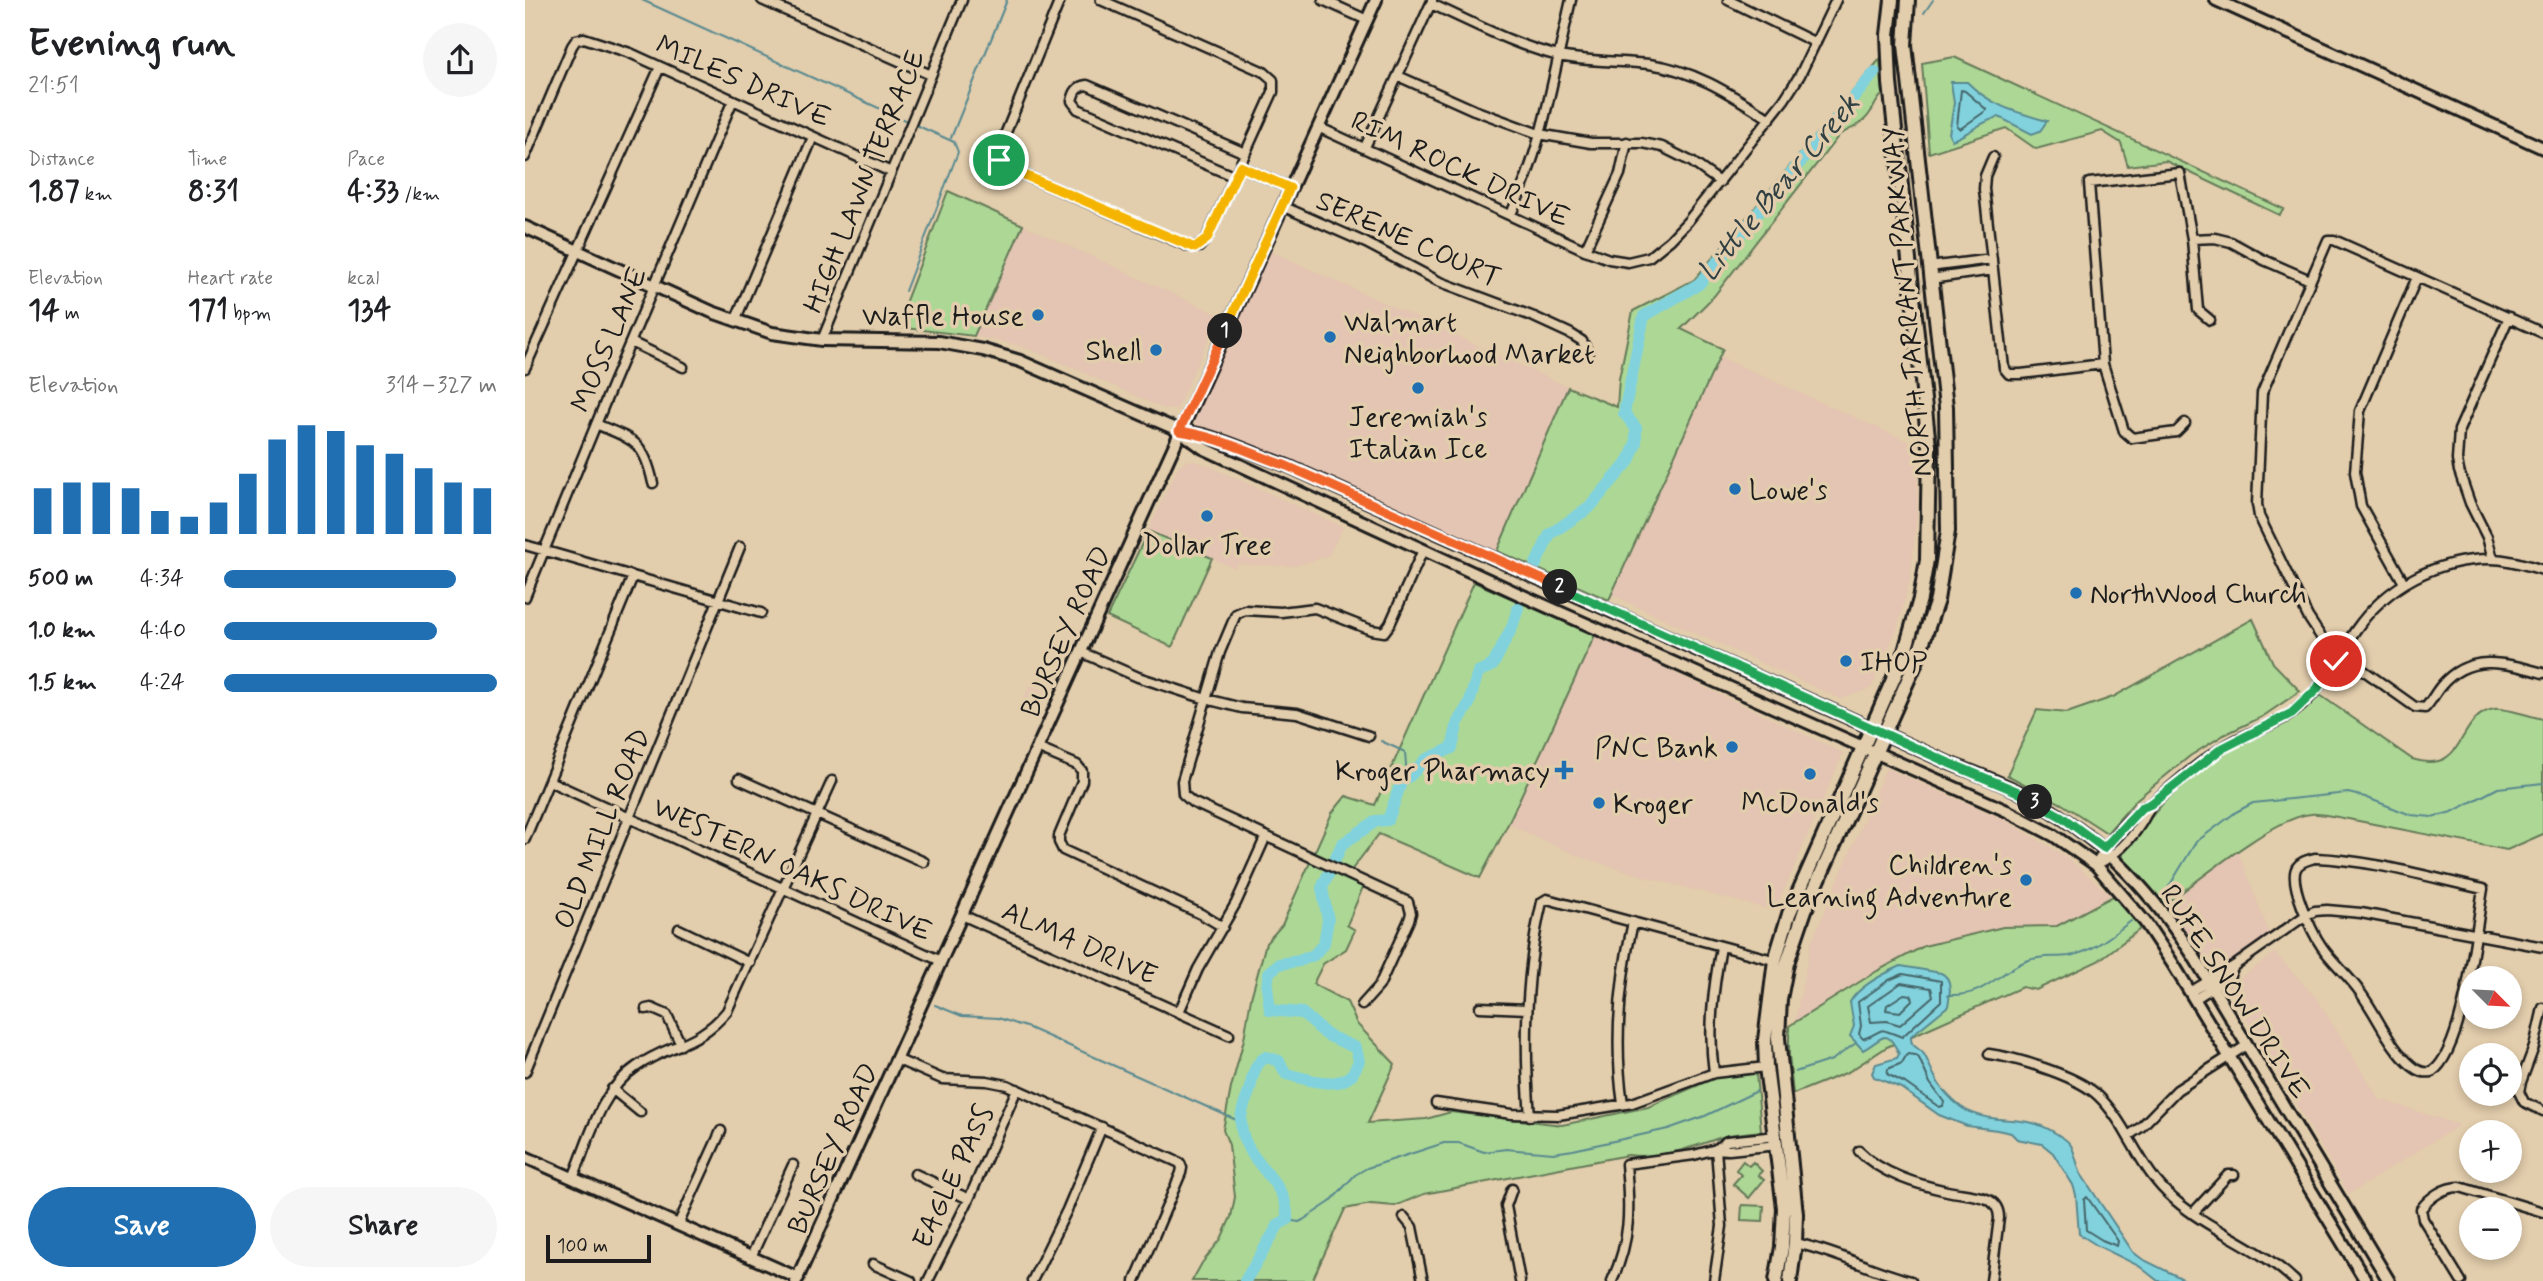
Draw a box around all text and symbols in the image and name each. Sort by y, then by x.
text: Evening run [28,20,235,69]
button: share [423,23,497,97]
street label: MILES DRIVE [650,27,836,137]
street label: HIGH LAWN TERRACE [796,45,935,319]
text: 21:51 [28,71,79,101]
water label: Little Bear Creek [1689,86,1869,290]
street label: RIM ROCK DRIVE [1344,103,1576,237]
street label: NORTH TARRANT PARKWAY [1875,125,1942,478]
pin [969,130,1029,190]
icon: arrive [980,141,1018,179]
text: Distance [28,147,95,172]
text: Time [188,147,227,172]
text: Pace [347,147,385,172]
text: 1.87 [28,172,80,211]
text: 8:31 [188,172,239,211]
text: 4:33 [347,172,399,211]
text: km [80,182,113,207]
text: /km [399,182,440,207]
street label: SERENE COURT [1310,183,1506,298]
street label: MOSS LANE [563,262,657,418]
text: Elevation [28,266,103,291]
text: Heart rate [188,266,273,291]
text: kcal [347,266,379,291]
text: 14 [28,291,60,330]
text: 171 [188,291,228,330]
text: 134 [347,291,391,330]
place label: Waffle House [862,299,1024,336]
text: m [60,301,80,326]
text: bpm [228,301,271,326]
place label: Walmart Neighborhood Market [1344,305,1595,374]
marker: Waffle House [1030,307,1046,323]
pin: 1 [1207,314,1243,348]
text: 1 [1220,318,1229,343]
marker: Walmart Neighborhood Market [1322,329,1338,345]
place label: Shell [1086,334,1142,371]
marker: Shell [1148,342,1164,358]
text: Elevation [28,371,119,401]
text: 314–327 m [386,371,497,401]
marker: Jeremiah's Italian Ice [1410,380,1426,396]
place label: Jeremiah's Italian Ice [1349,400,1487,469]
place label: Lowe's [1749,473,1828,510]
marker: Lowe's [1727,481,1743,497]
marker: Dollar Tree [1199,508,1215,524]
place label: Dollar Tree [1142,528,1272,565]
street label: BURSEY ROAD [1013,540,1122,724]
text: 500 m [28,564,93,594]
text: 4:34 [140,564,184,594]
pin: 2 [1543,570,1577,604]
text: 2 [1555,574,1564,599]
place label: NorthWood Church [2090,577,2307,614]
marker: NorthWood Church [2068,585,2084,601]
text: 1.0 km [28,616,96,646]
text: 4:40 [140,616,186,646]
pin [2306,631,2366,691]
icon: check [2317,642,2355,680]
place label: IHOP [1860,645,1927,682]
marker: IHOP [1838,653,1854,669]
text: 1.5 km [28,668,97,698]
text: 4:24 [140,668,185,698]
street label: OLD MILL ROAD [546,723,660,935]
place label: PNC Bank [1595,731,1718,768]
marker: PNC Bank [1724,739,1740,755]
place label: Kroger Pharmacy [1335,754,1550,791]
marker: Kroger Pharmacy [1556,762,1572,778]
marker: McDonald's [1802,766,1818,782]
pin: 3 [2017,784,2053,820]
place label: McDonald's [1741,786,1879,823]
place label: Kroger [1613,787,1693,824]
street label: WESTERN OAKS DRIVE [646,789,938,951]
text: 3 [2030,789,2039,814]
marker: Kroger [1591,795,1607,811]
place label: Children's Learning Adventure [1767,848,2012,920]
marker: Children's Learning Adventure [2018,872,2034,888]
street label: RUFE SNOW DRIVE [2151,878,2317,1107]
street label: ALMA DRIVE [996,894,1162,995]
north arrow [2459,966,2522,1029]
map controls [2459,966,2522,1260]
button: locate [2459,1043,2522,1106]
street label: BURSEY ROAD [780,1057,889,1241]
street label: EAGLE PASS [905,1099,1004,1255]
button: + [2459,1120,2522,1183]
button: Save [28,1187,256,1267]
button: Share [270,1187,497,1267]
button: − [2459,1197,2522,1260]
scale bar [546,1232,651,1264]
text: 100 m [557,1234,608,1259]

